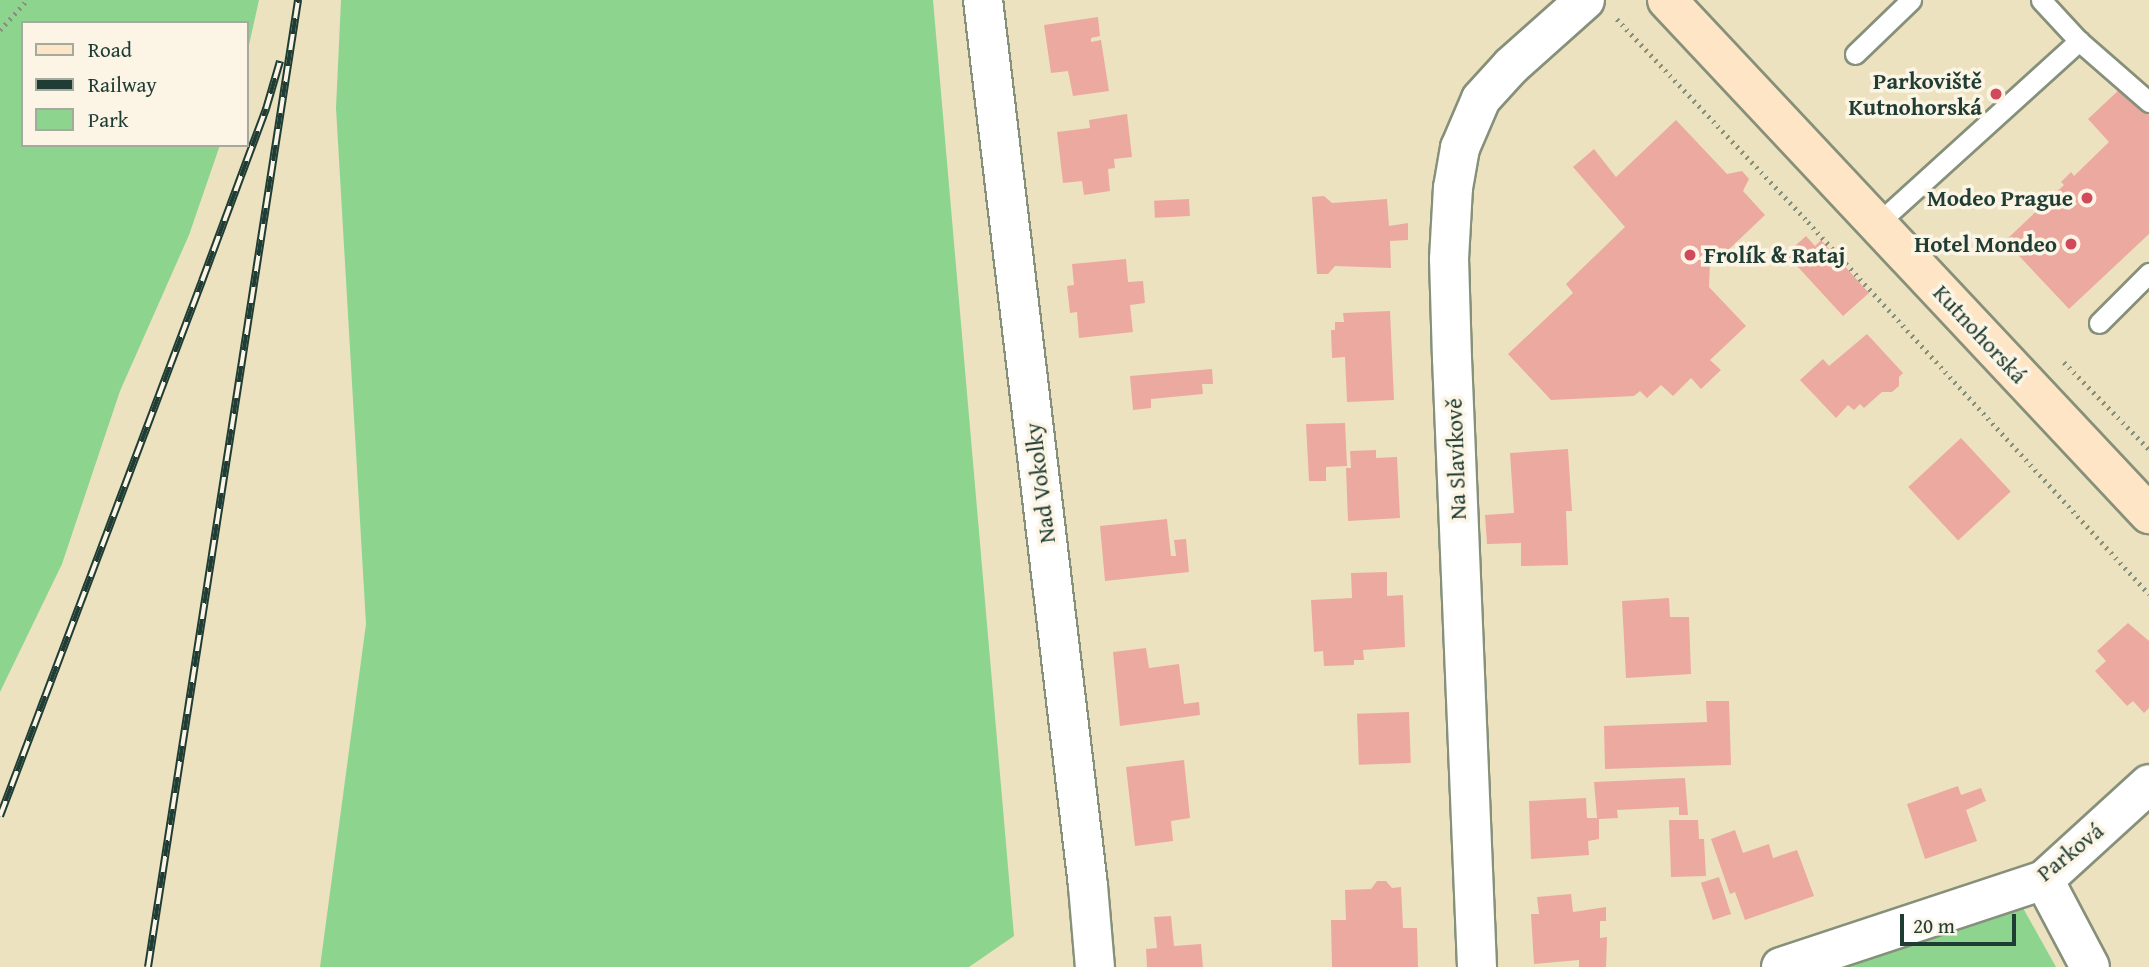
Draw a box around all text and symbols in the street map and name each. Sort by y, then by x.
legend [21,21,248,147]
text: Road [88,34,132,65]
place label: Parkoviště Kutnohorská [1849,67,1982,121]
text: Railway [88,69,157,100]
marker: Parkoviště Kutnohorská [1988,86,2004,102]
text: Park [88,104,129,135]
place label: Modeo Prague [1927,184,2073,212]
marker: Modeo Prague [2079,190,2095,206]
place label: Hotel Mondeo [1914,230,2057,258]
marker: Hotel Mondeo [2063,236,2079,252]
place label: Frolík & Rataj [1704,241,1845,269]
marker: Frolík & Rataj [1682,247,1698,263]
street label: Kutnohorská [1927,279,2033,389]
street label: Na Slavíkově [1440,398,1472,520]
street label: Nad Vokolky [1019,421,1061,545]
street label: Parková [2031,817,2109,887]
scale bar [1904,900,2020,944]
text: 20 m [1913,910,1955,941]

